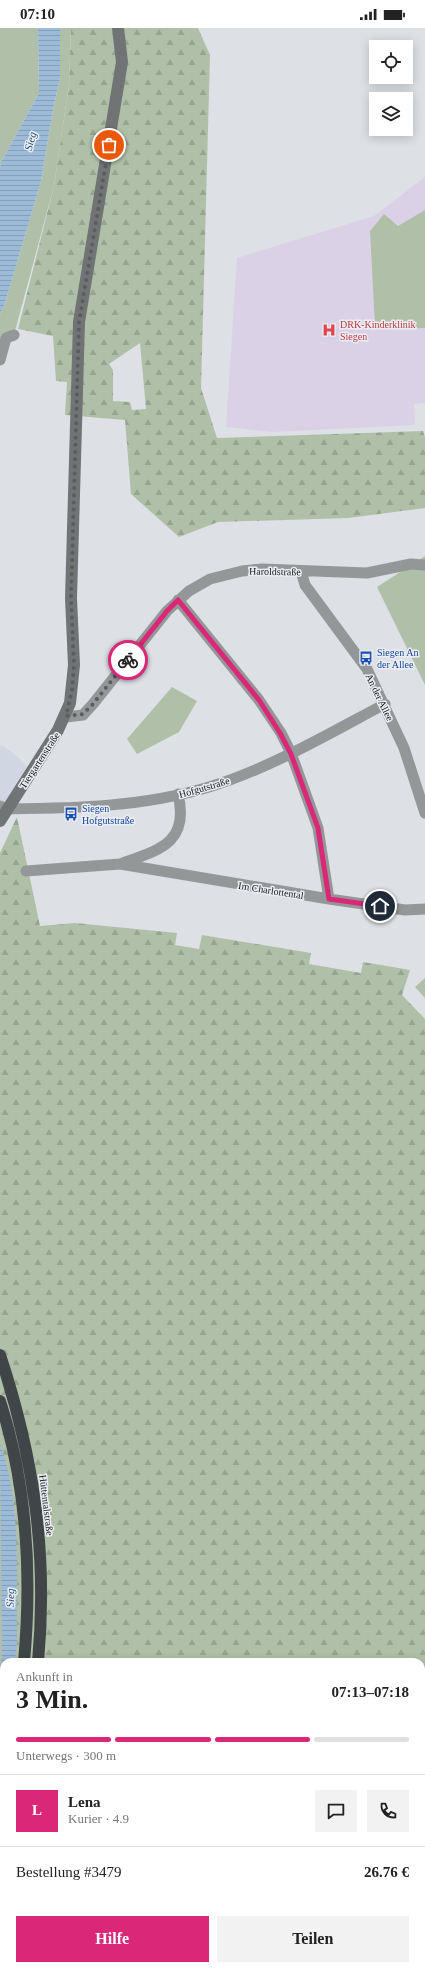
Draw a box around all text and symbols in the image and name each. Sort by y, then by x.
text: 07:10 [20,6,55,22]
map controls [369,40,413,136]
button: locate [369,40,413,84]
button: layers [369,92,413,136]
pin [92,128,126,162]
water label: Sieg [22,130,38,152]
icon: bag [98,134,120,156]
place label: DRK-Kinderklinik Siegen [340,319,416,342]
hospital icon: DRK-Kinderklinik Siegen [321,322,337,338]
street label: Haroldstraße [249,566,301,577]
courier [108,640,148,680]
place label: Siegen An der Allee [377,647,418,670]
icon: bike [117,649,139,671]
bus stop icon: Siegen An der Allee [358,650,374,666]
street label: An der Allee [363,672,396,723]
street label: Tiergartenstraße [17,730,62,791]
street label: Hofgutstraße [178,775,231,800]
place label: Siegen Hofgutstraße [82,803,135,826]
bus stop icon: Siegen Hofgutstraße [63,806,79,822]
street label: Im Charlottental [238,880,304,901]
pin [363,889,397,923]
icon: home [369,895,391,917]
street label: Hüttentalstraße [37,1474,56,1537]
water label: Sieg [4,1588,16,1608]
text: Ankunft in [16,1669,73,1684]
text: 07:13–07:18 [332,1684,409,1700]
text: 3 Min. [16,1685,88,1714]
text: Unterwegs · 300 m [16,1748,116,1763]
button: chat [315,1790,357,1832]
button: phone [367,1790,409,1832]
text: Lena [68,1794,101,1810]
text: L [32,1802,42,1818]
text: Kurier · 4.9 [68,1811,129,1826]
text: Bestellung #3479 [16,1864,121,1880]
text: 26.76 € [364,1864,409,1880]
button: Hilfe [16,1916,209,1962]
button: Teilen [217,1916,409,1962]

